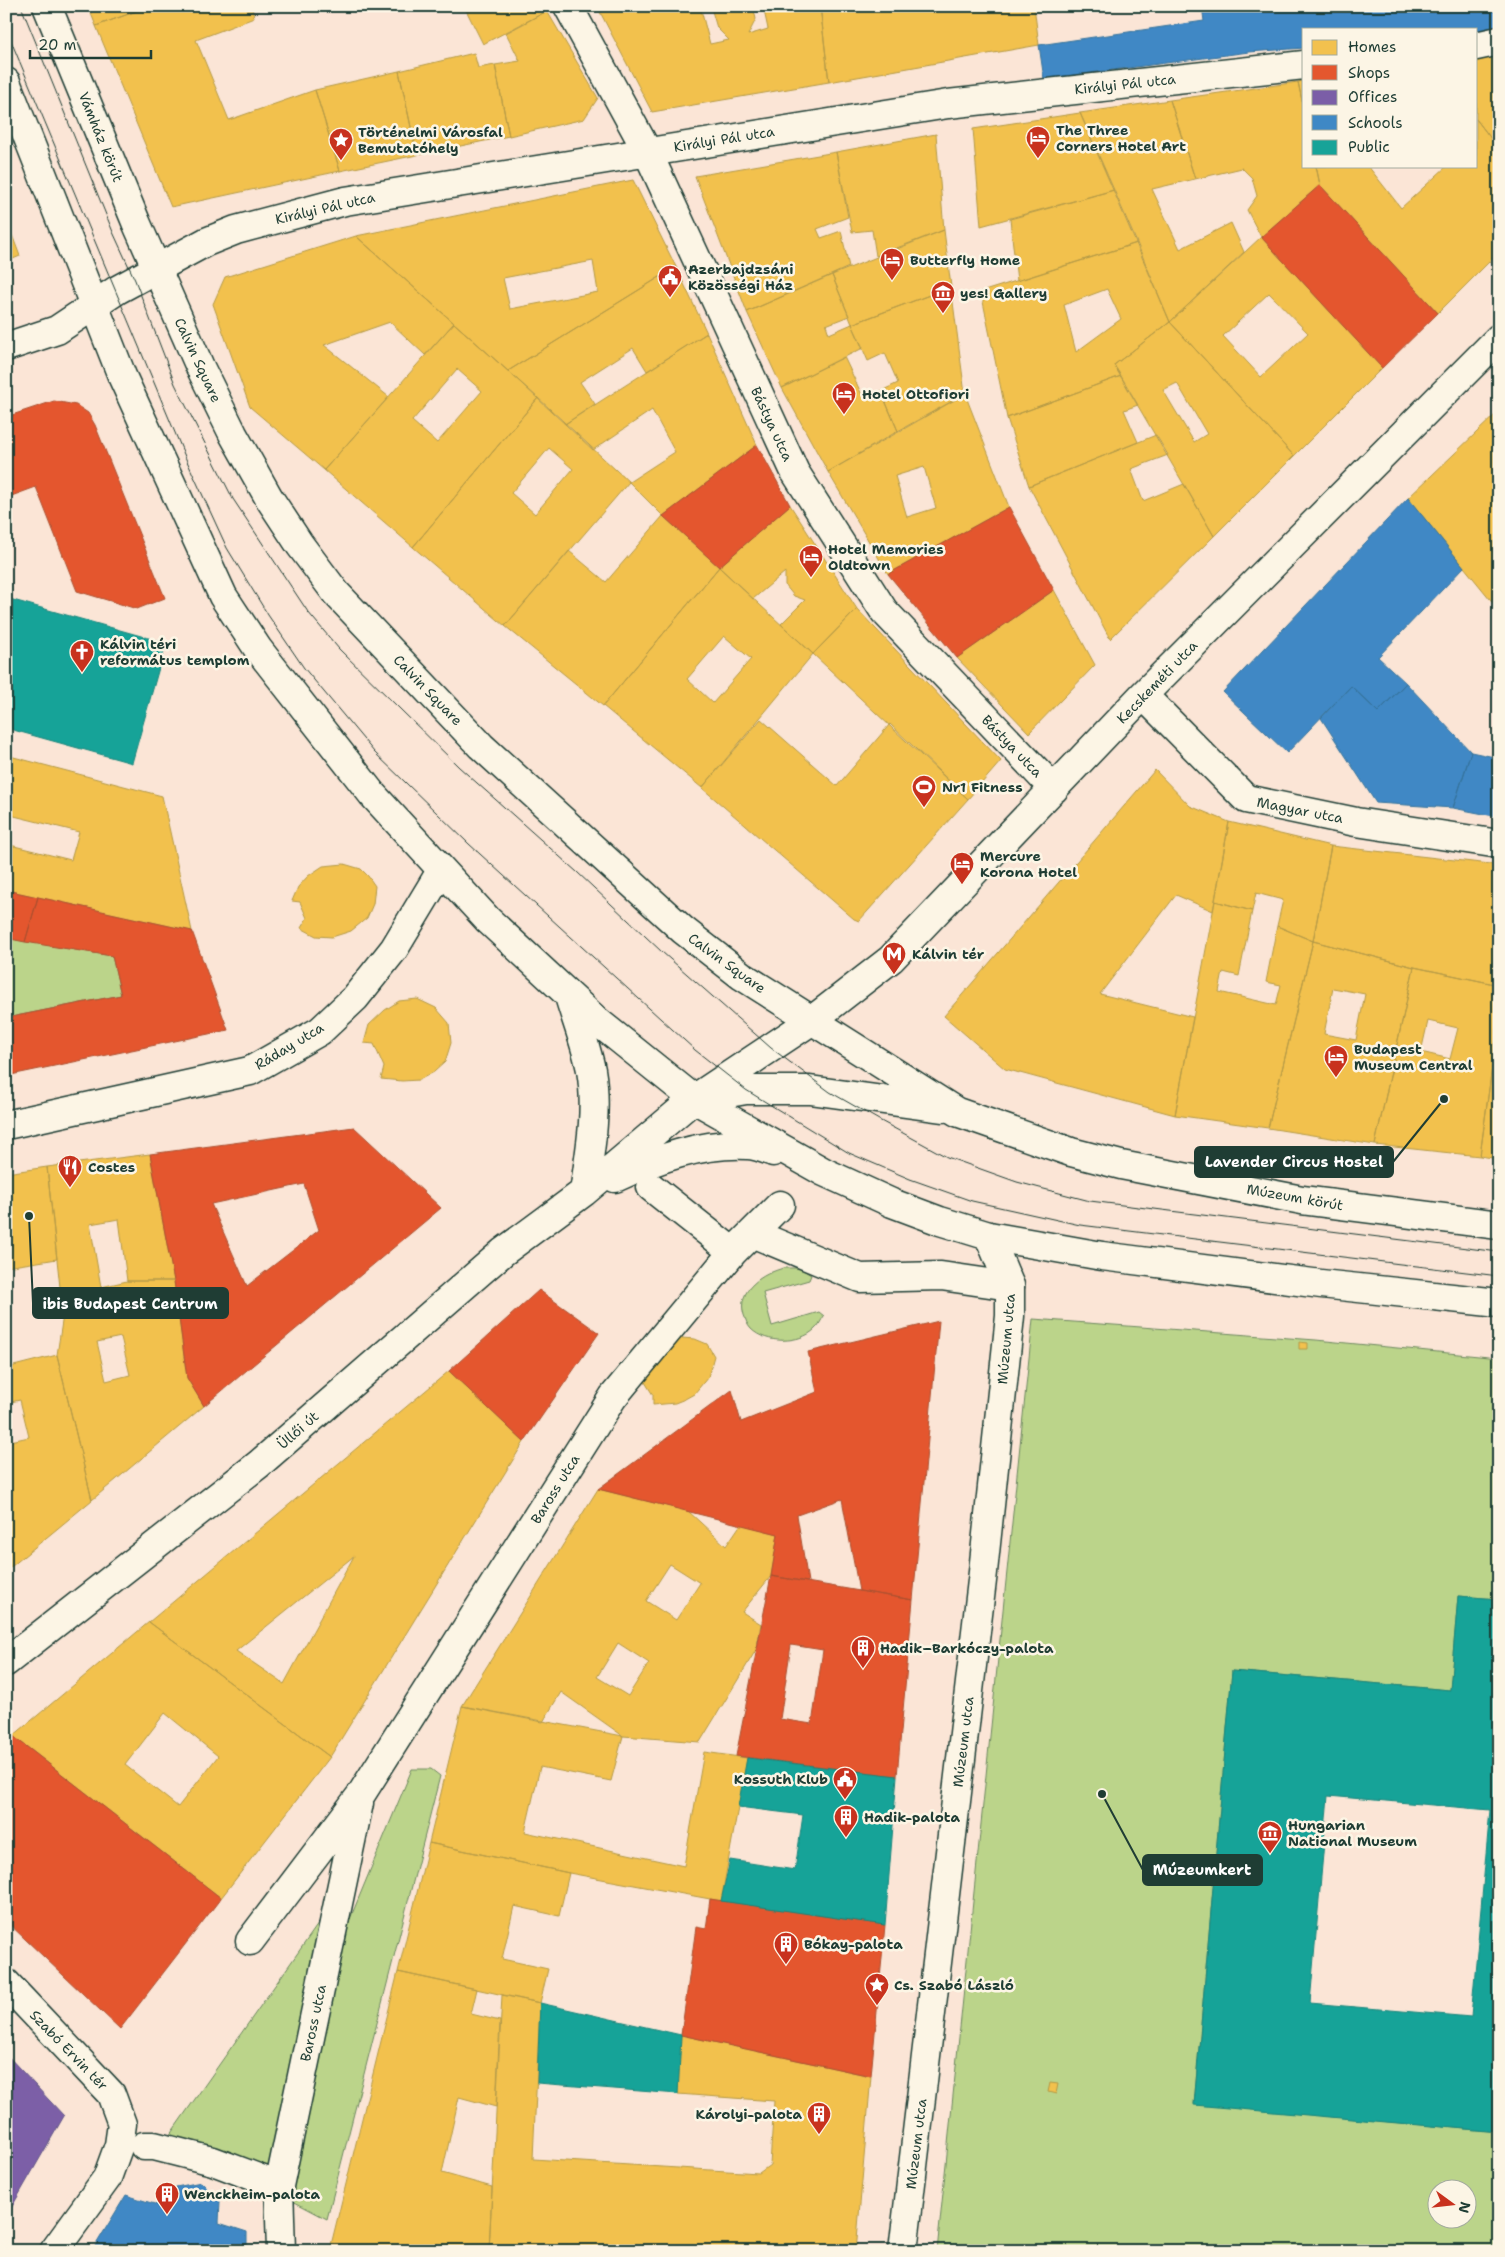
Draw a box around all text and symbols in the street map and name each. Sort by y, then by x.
scale bar [30,28,151,60]
legend [1302,28,1478,168]
text: 20 m [38,35,77,55]
text: Homes [1348,37,1396,57]
text: Shops [1348,63,1390,83]
street label: Királyi Pál utca [1073,70,1177,98]
text: Offices [1348,87,1397,107]
street label: Vámház körút [75,89,127,185]
text: Schools [1348,113,1403,133]
place label: The Three Corners Hotel Art [1056,121,1186,155]
street label: Királyi Pál utca [672,122,776,156]
place label: Történelmi Városfal Bemutatóhely [358,123,503,157]
hotel icon: The Three Corners Hotel Art [1025,125,1051,159]
place icon: Történelmi Városfal Bemutatóhely [328,127,354,161]
text: Public [1348,137,1390,157]
street label: Királyi Pál utca [273,188,377,228]
hotel icon: Butterfly Home [879,247,905,281]
place label: Butterfly Home [910,251,1020,269]
place label: Azerbajdzsáni Közösségi Ház [688,260,793,294]
public building icon: Azerbajdzsáni Közösségi Ház [657,264,683,298]
museum icon: yes! Gallery [930,280,956,314]
place label: yes! Gallery [960,284,1047,302]
street label: Calvin Square [171,315,226,405]
hotel icon: Hotel Ottofiori [831,381,857,415]
street label: Bástya utca [747,384,797,464]
place label: Hotel Ottofiori [862,385,969,403]
place label: Hotel Memories Oldtown [828,540,944,574]
hotel icon: Hotel Memories Oldtown [798,544,824,578]
place label: Kálvin téri református templom [100,635,250,669]
street label: Kecskeméti utca [1113,636,1201,727]
church icon: Kálvin téri református templom [69,639,95,673]
street label: Calvin Square [390,651,466,729]
street label: Bástya utca [978,711,1046,781]
sports icon: Nr1 Fitness [911,774,937,808]
place label: Nr1 Fitness [942,778,1023,796]
street label: Magyar utca [1255,793,1345,827]
place label: Mercure Korona Hotel [980,847,1077,881]
hotel icon: Mercure Korona Hotel [949,851,975,885]
street label: Calvin Square [685,929,769,997]
metro station icon: Kálvin tér [881,941,907,975]
place label: Kálvin tér [912,945,985,963]
street label: Ráday utca [251,1018,327,1074]
place label: Budapest Museum Central [1354,1040,1473,1074]
hotel icon: Budapest Museum Central [1323,1044,1349,1078]
callout: Lavender Circus Hostel [1195,1147,1393,1177]
text: Lavender Circus Hostel [1205,1152,1383,1172]
restaurant icon: Costes [57,1154,83,1188]
place label: Costes [88,1158,135,1176]
street label: Múzeum körút [1245,1180,1345,1214]
callout: ibis Budapest Centrum [33,1288,228,1318]
street label: Múzeum utca [993,1293,1019,1385]
text: ibis Budapest Centrum [42,1294,218,1314]
street label: Üllői út [274,1407,322,1453]
street label: Baross utca [527,1451,584,1527]
building icon: Hadik–Barkóczy-palota [850,1635,876,1669]
place label: Hadik–Barkóczy-palota [880,1639,1054,1657]
street label: Múzeum utca [949,1695,978,1788]
public building icon: Kossuth Klub [832,1766,858,1800]
place label: Kossuth Klub [734,1770,828,1788]
building icon: Hadik-palota [833,1804,859,1838]
place label: Hadik-palota [864,1808,960,1826]
place label: Hungarian National Museum [1288,1816,1417,1850]
museum icon: Hungarian National Museum [1257,1820,1283,1854]
callout: Múzeumkert [1143,1855,1262,1885]
text: Múzeumkert [1153,1860,1251,1880]
building icon: Bókay-palota [773,1931,799,1965]
place label: Bókay-palota [804,1935,903,1953]
place icon: Cs. Szabó László [864,1972,890,2006]
place label: Cs. Szabó László [894,1976,1014,1994]
street label: Baross utca [296,1983,330,2063]
street label: Szabó Ervin tér [26,2006,112,2094]
street label: Múzeum utca [902,2097,931,2190]
building icon: Károlyi-palota [806,2101,832,2135]
place label: Károlyi-palota [695,2105,802,2123]
north arrow [1428,2180,1478,2230]
building icon: Wenckheim-palota [154,2181,180,2215]
place label: Wenckheim-palota [184,2185,321,2203]
text: N [1454,2200,1475,2215]

